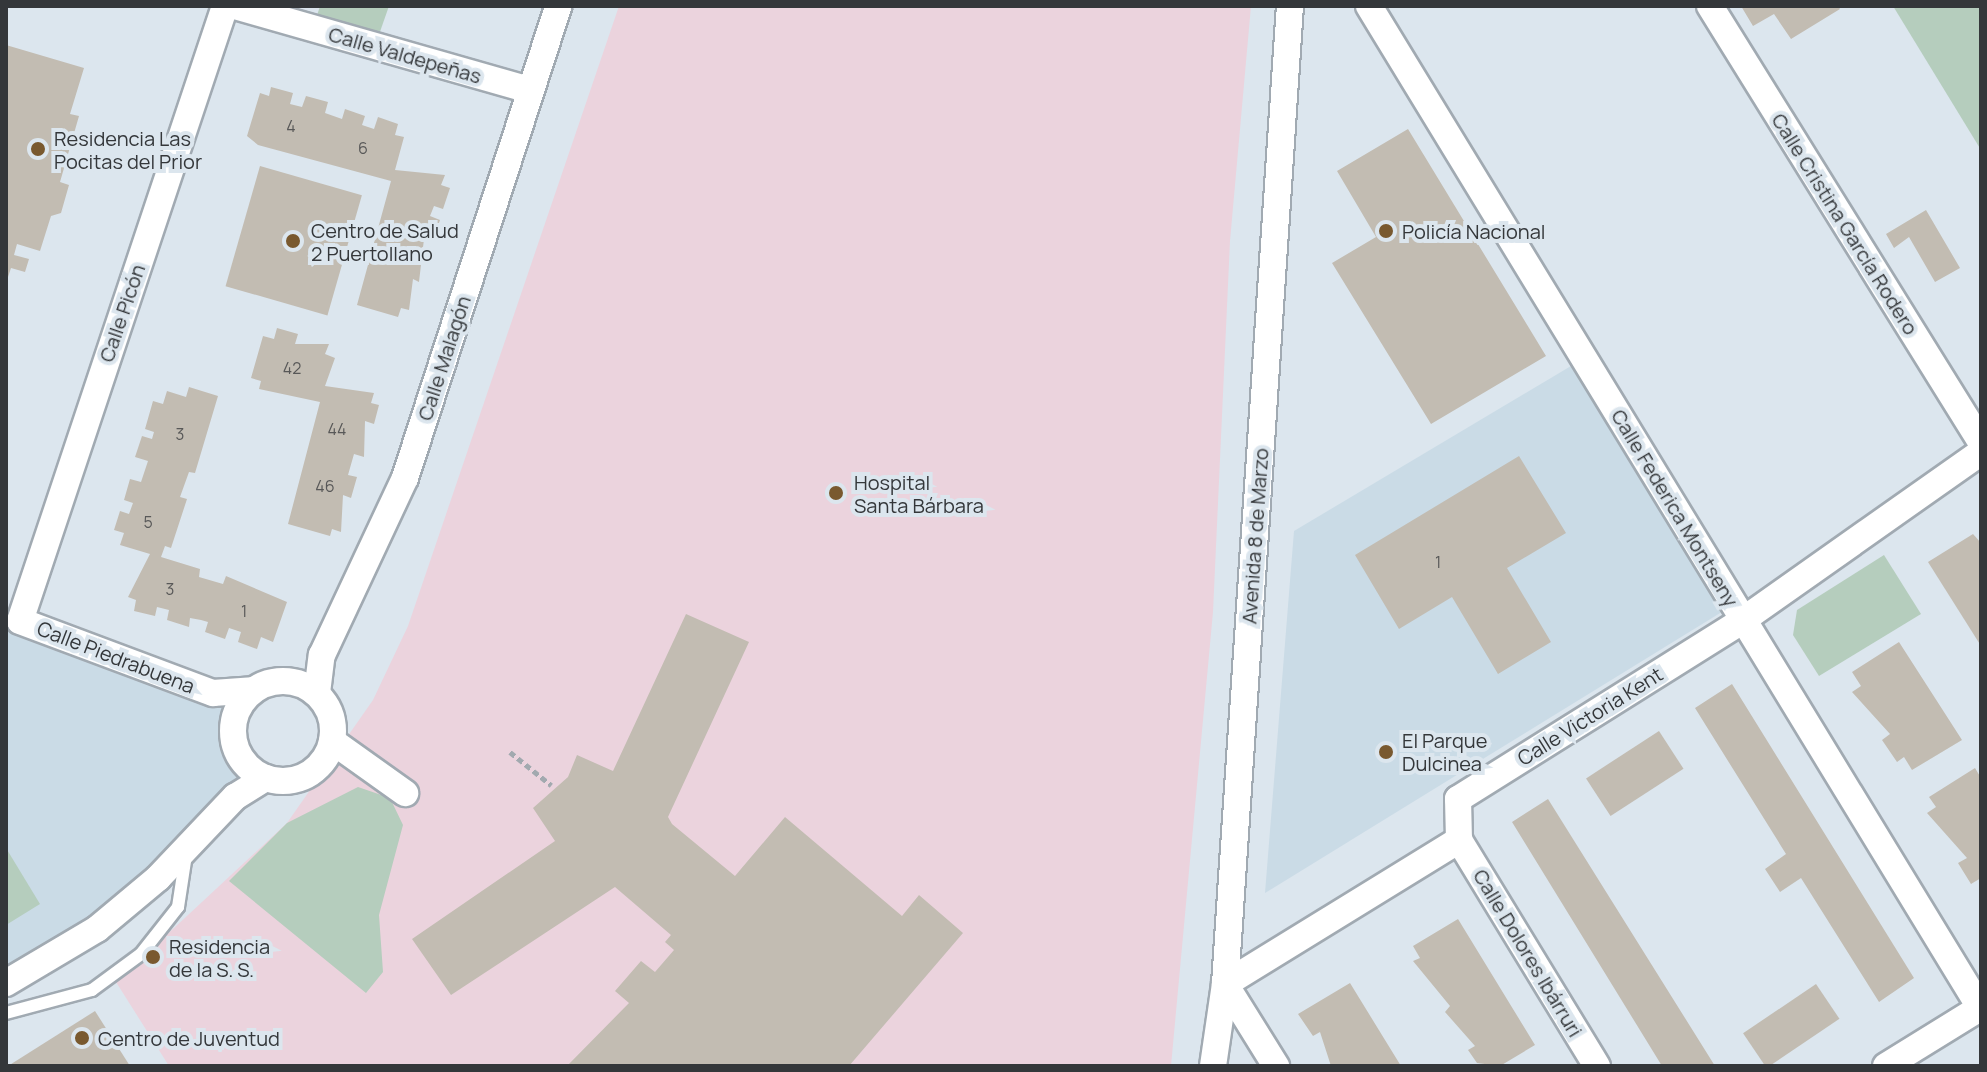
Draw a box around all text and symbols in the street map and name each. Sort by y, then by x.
street label: Calle Valdepeñas [326,22,484,88]
street label: Calle Cristina García Rodero [1767,109,1923,339]
house number: 4 [286,116,296,136]
place label: Residencia Las Pocitas del Prior [54,126,202,173]
house number: 6 [358,138,368,158]
marker: Residencia Las Pocitas del Prior [29,140,47,158]
place label: Centro de Salud 2 Puertollano [311,218,459,265]
place label: Policía Nacional [1402,219,1545,243]
marker: Policía Nacional [1377,222,1395,240]
marker: Centro de Salud 2 Puertollano [282,230,304,252]
street label: Calle Picón [94,261,150,365]
street label: Calle Malagón [413,293,475,423]
house number: 42 [283,358,301,378]
street label: Calle Federica Montseny [1607,405,1743,611]
house number: 44 [327,419,347,439]
house number: 3 [176,424,184,444]
street label: Avenida 8 de Marzo [1237,447,1273,625]
place label: Hospital Santa Bárbara [854,470,984,517]
house number: 46 [315,476,335,496]
marker: Hospital Santa Bárbara [825,482,847,504]
house number: 5 [143,512,153,532]
house number: 1 [1435,552,1441,572]
house number: 3 [166,579,174,599]
house number: 1 [241,601,247,621]
street label: Calle Piedrabuena [34,616,198,698]
street label: Calle Victoria Kent [1513,662,1667,770]
place label: El Parque Dulcinea [1402,728,1487,775]
marker: El Parque Dulcinea [1377,743,1395,761]
street label: Calle Dolores Ibárruri [1468,865,1588,1041]
place label: Residencia de la S. S. [169,934,270,981]
marker: Residencia de la S. S. [144,948,162,966]
place label: Centro de Juventud [98,1026,280,1050]
marker: Centro de Juventud [73,1029,91,1047]

